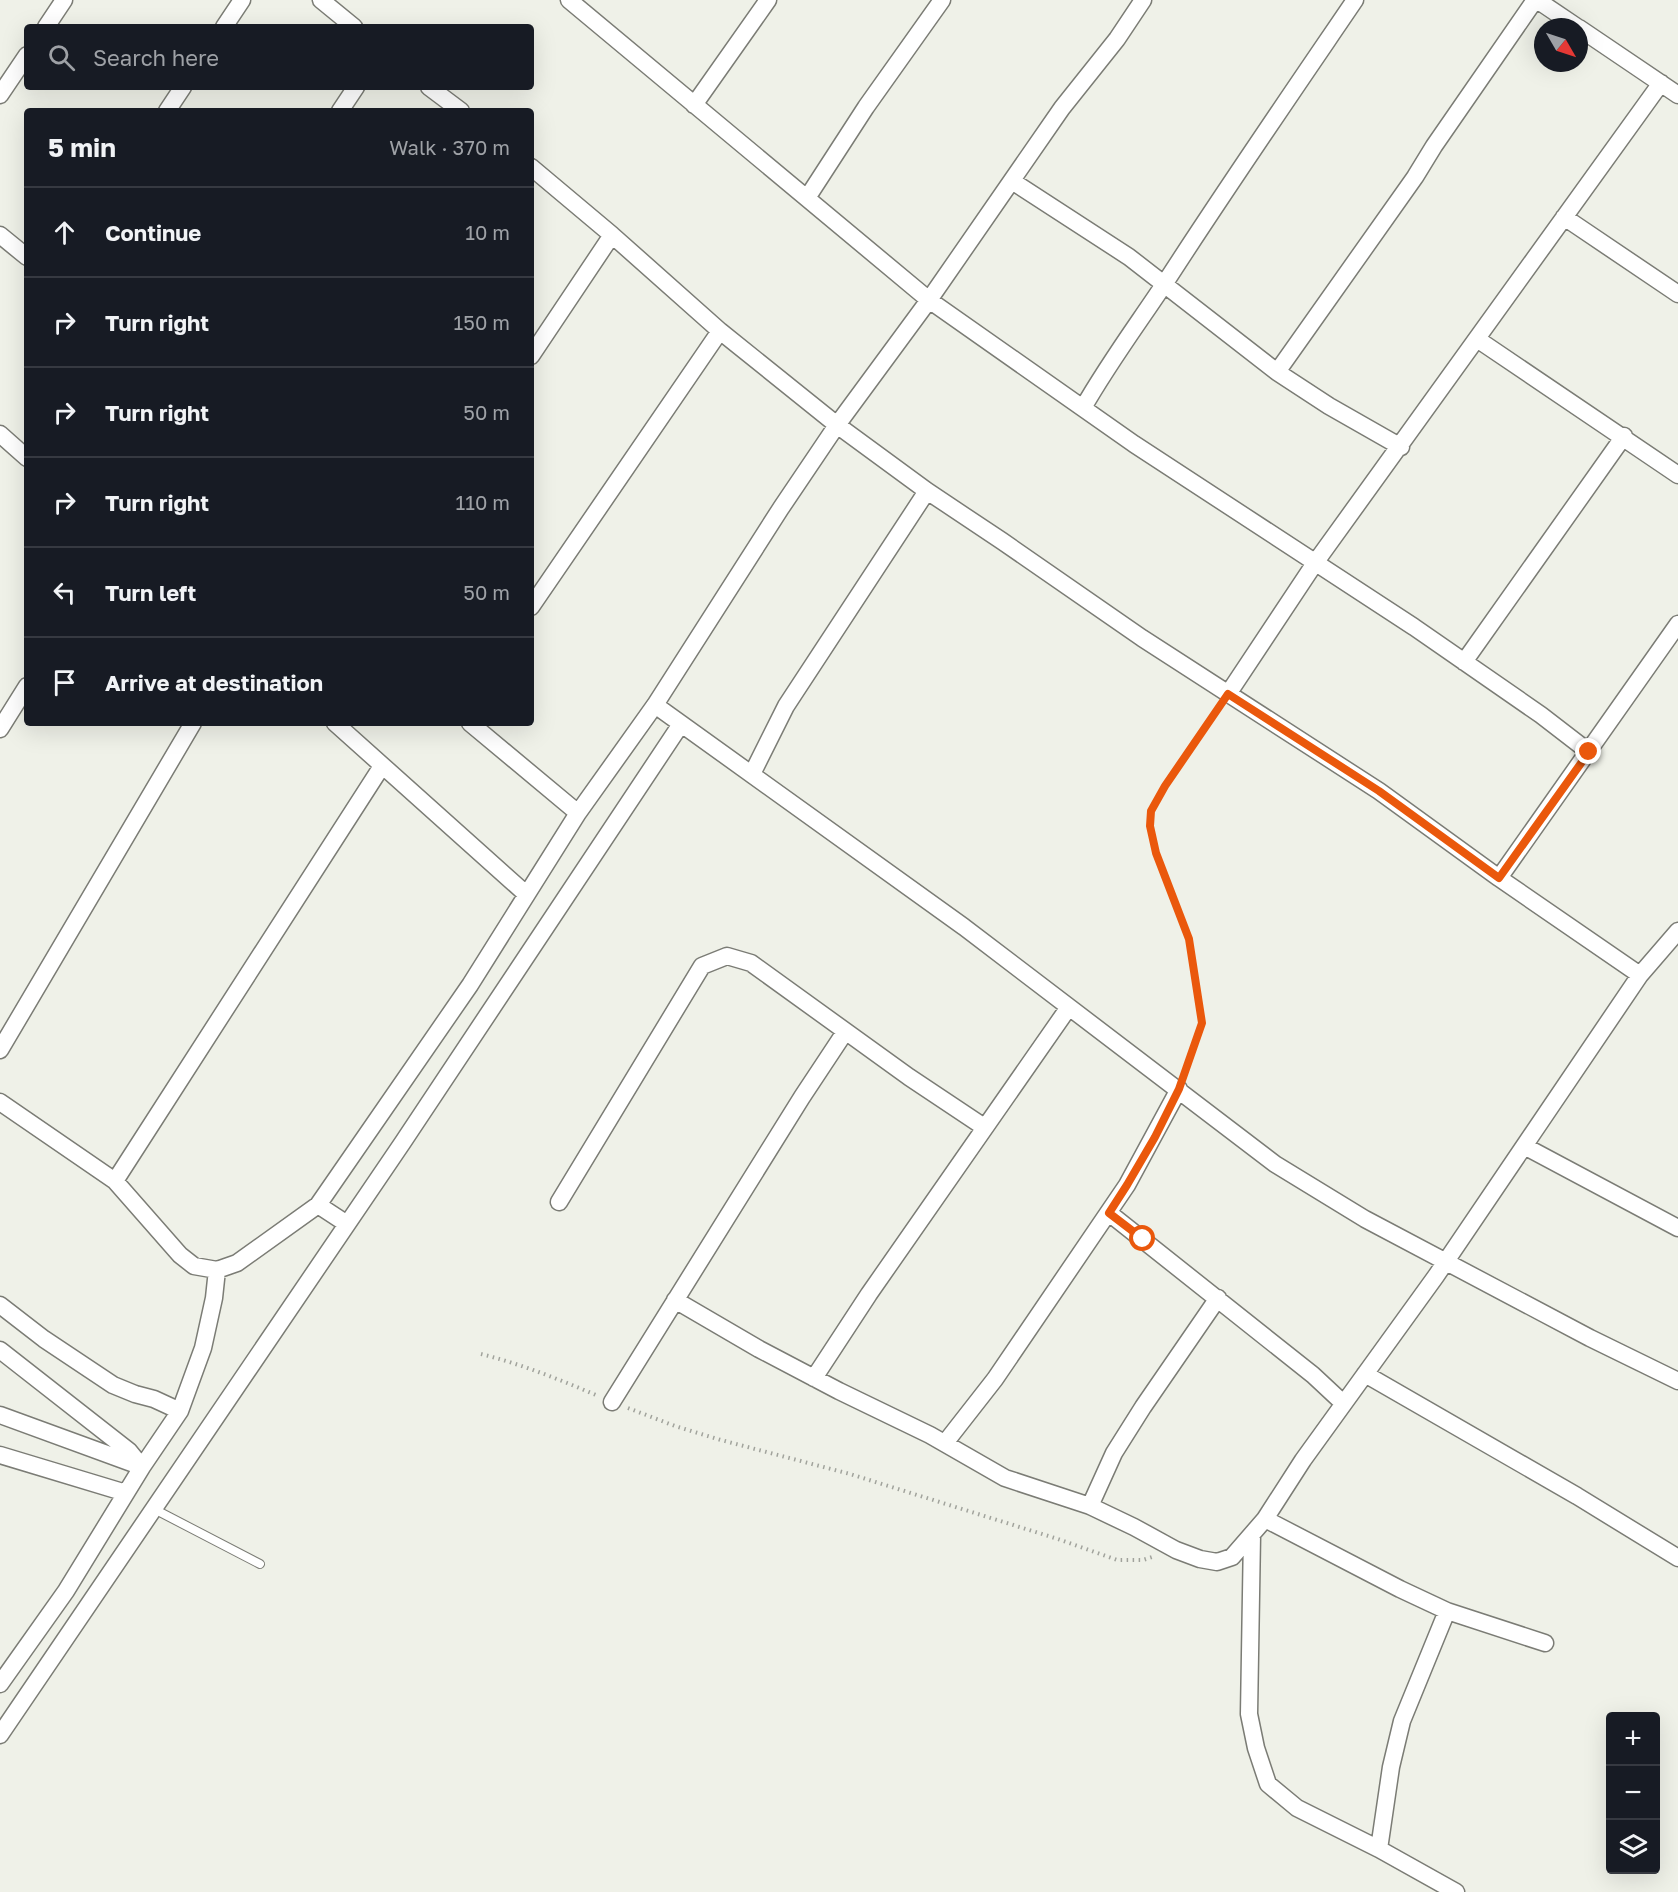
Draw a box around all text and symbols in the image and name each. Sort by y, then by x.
north arrow [1534,18,1588,72]
search box [24,24,534,90]
icon: search [45,41,78,74]
text: Search here [93,44,219,71]
text: 5 min [48,132,116,163]
text: Walk · 370 m [389,135,510,159]
icon: ahead [48,216,81,249]
text: Continue [105,219,201,246]
text: 10 m [465,220,510,244]
icon: right [48,306,81,339]
text: Turn right [105,309,209,336]
text: 150 m [454,310,510,334]
icon: right [48,396,81,429]
text: Turn right [105,399,209,426]
text: 50 m [463,400,510,424]
icon: right [48,486,81,519]
text: Turn right [105,489,209,516]
text: 110 m [456,490,510,514]
icon: left [48,576,81,609]
text: Turn left [105,579,196,606]
text: 50 m [463,580,510,604]
icon: arrive [48,666,81,699]
text: Arrive at destination [105,669,323,696]
route end [1575,738,1601,764]
route start [1129,1225,1155,1251]
map controls [1606,1712,1660,1874]
button: + [1606,1712,1660,1766]
button: − [1606,1766,1660,1820]
button: layers [1606,1820,1660,1874]

